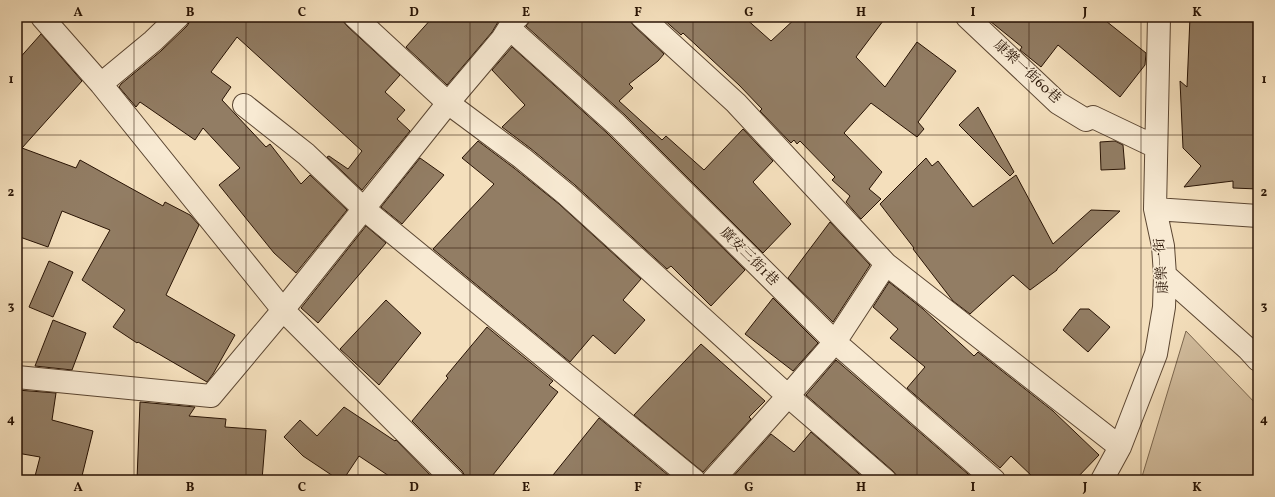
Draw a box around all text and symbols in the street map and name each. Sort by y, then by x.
text: A [73,4,83,22]
text: B [186,4,195,22]
text: C [298,4,306,22]
text: D [409,4,419,22]
text: E [522,4,530,22]
text: F [634,4,642,22]
text: G [744,4,754,22]
text: H [856,4,866,22]
text: I [971,4,976,22]
text: J [1082,4,1088,22]
text: K [1192,4,1202,22]
street label: 康樂一街60巷 [989,36,1065,108]
text: 1 [8,71,14,89]
text: 1 [1261,71,1267,89]
text: 2 [8,184,15,202]
text: 2 [1261,184,1268,202]
street label: 廣安三街1巷 [716,224,782,290]
street label: 康樂一街 [1151,237,1173,295]
text: 3 [8,298,15,316]
text: 3 [1261,298,1268,316]
text: 4 [7,411,15,429]
text: 4 [1260,411,1268,429]
text: A [73,479,83,497]
text: B [186,479,195,497]
text: C [298,479,306,497]
text: D [409,479,419,497]
text: E [522,479,530,497]
text: F [634,479,642,497]
text: G [744,479,754,497]
text: H [856,479,866,497]
text: I [971,479,976,497]
text: J [1082,479,1088,497]
text: K [1192,479,1202,497]

